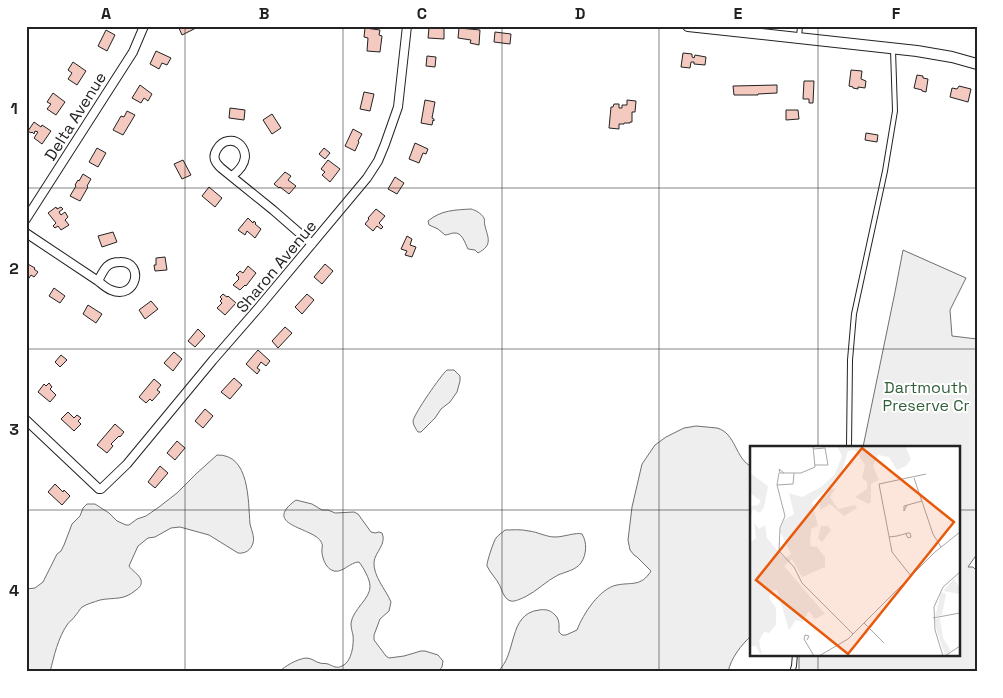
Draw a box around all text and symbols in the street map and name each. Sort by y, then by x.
text: A [101,3,111,24]
text: B [259,3,269,24]
text: C [417,3,427,24]
text: D [575,3,585,24]
text: E [734,3,743,24]
text: F [892,3,901,24]
street label: Delta Avenue [40,68,111,165]
text: 1 [10,98,18,119]
street label: Sharon Avenue [231,216,321,317]
text: 2 [9,258,19,279]
park label: Dartmouth Preserve Cr [883,377,969,416]
text: 3 [9,419,19,440]
inset map [750,446,960,656]
text: 4 [9,580,19,601]

